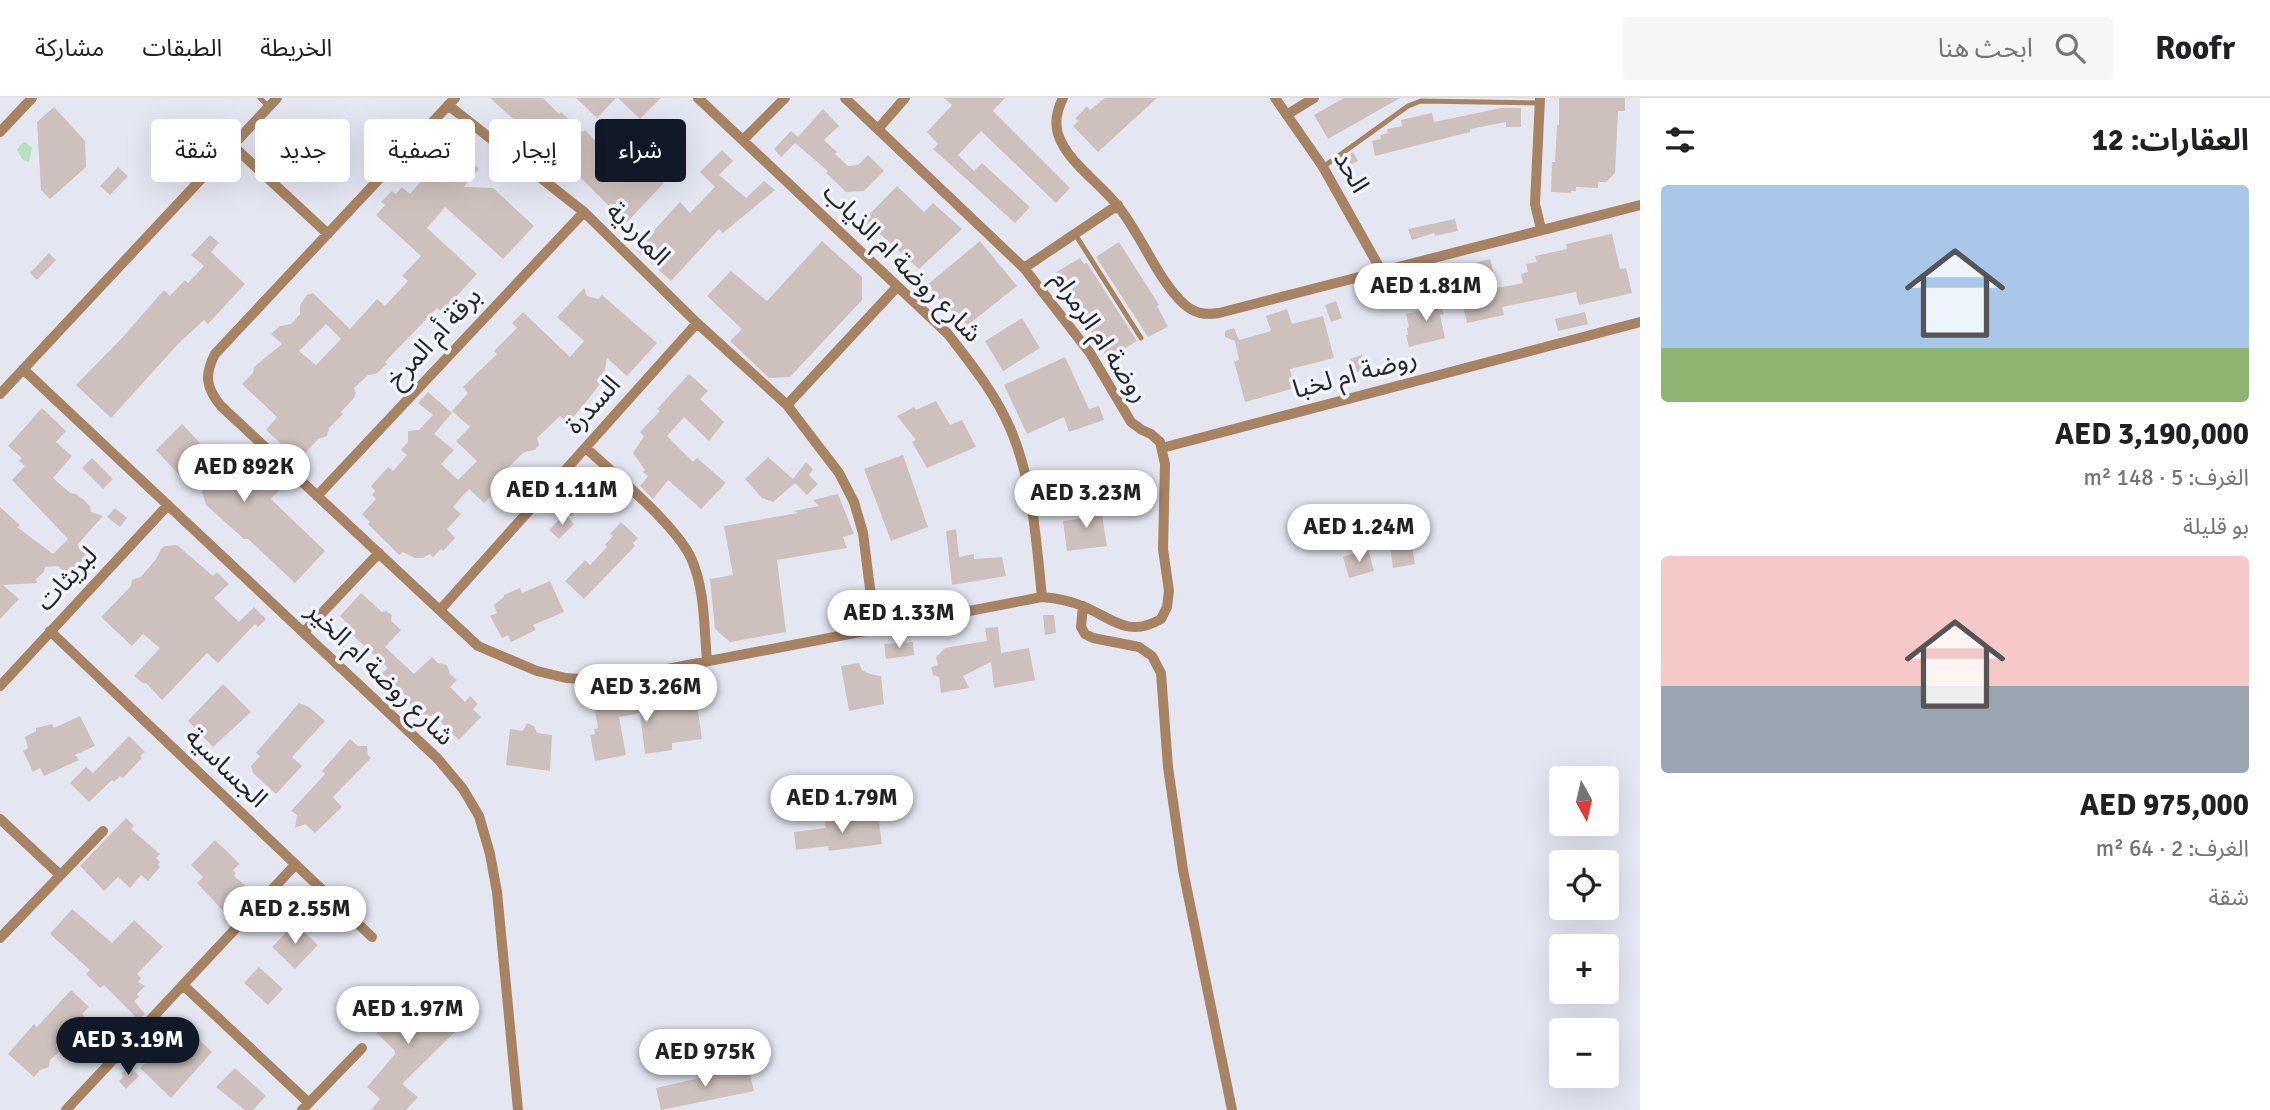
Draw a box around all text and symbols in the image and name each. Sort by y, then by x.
search box [1623,17,2113,80]
text: Roofr [2155,28,2235,69]
icon: search [2051,29,2089,67]
text: مشاركة [35,33,104,63]
text: الطبقات [142,33,222,63]
text: الخريطة [260,33,332,63]
text: ابحث هنا [1938,33,2033,65]
chip: شقة [151,119,241,182]
chip: جديد [255,119,350,182]
chip: تصفية [364,119,475,182]
chip: إيجار [489,119,581,182]
chip: شراء [595,119,686,182]
icon: filters [1661,121,1699,159]
text: العقارات: 12 [2092,122,2249,159]
street label: الحد [1326,145,1376,199]
street label: شارع روضة ام الذياب [814,177,988,351]
street label: الماردية [599,195,677,273]
icon: home [1892,230,2018,356]
pin: AED 1.81M [1346,264,1506,323]
street label: روضة ام الرمرام [1042,265,1156,411]
text: AED 1.81M [1370,271,1482,300]
street label: برقة أم المرخ [378,280,491,397]
street label: روضة ام لخبا [1289,342,1421,409]
street label: السدرة [558,369,628,441]
text: AED 3,190,000 [2055,416,2249,453]
pin: AED 892K [172,444,316,504]
text: AED 892K [194,452,294,481]
text: الغرف: 5 · 148 m² [2083,463,2249,492]
pin: AED 1.11M [482,468,642,527]
pin: AED 3.23M [1006,470,1166,530]
text: AED 1.11M [506,475,618,504]
text: AED 3.23M [1030,478,1142,507]
pin: AED 1.24M [1279,504,1439,564]
text: AED 1.24M [1303,512,1415,541]
text: بو قليلة [2183,512,2249,541]
street label: لبريثات [29,540,105,618]
pin: AED 1.33M [819,590,979,650]
street label: شارع روضة ام الخير [297,595,461,755]
text: AED 1.33M [843,598,955,627]
icon: home [1892,601,2018,727]
pin: AED 3.26M [566,664,726,724]
text: AED 3.26M [590,672,702,701]
street label: الجساسية [178,721,274,815]
north arrow [1549,766,1619,836]
map controls [1549,766,1619,1088]
pin: AED 1.79M [762,776,922,835]
text: AED 1.79M [786,783,898,812]
text: AED 975,000 [2080,787,2249,824]
text: الغرف: 2 · 64 m² [2096,834,2249,863]
button: locate [1549,850,1619,920]
text: شقة [2208,883,2249,912]
pin: AED 2.55M [215,886,375,946]
text: AED 2.55M [239,894,351,923]
button: + [1549,934,1619,1004]
pin: AED 1.97M [328,986,488,1046]
text: AED 1.97M [352,994,464,1023]
pin: AED 3.19M [48,1018,208,1077]
button: − [1549,1018,1619,1088]
text: AED 3.19M [72,1025,184,1054]
pin: AED 975K [633,1030,777,1089]
text: AED 975K [655,1037,755,1066]

